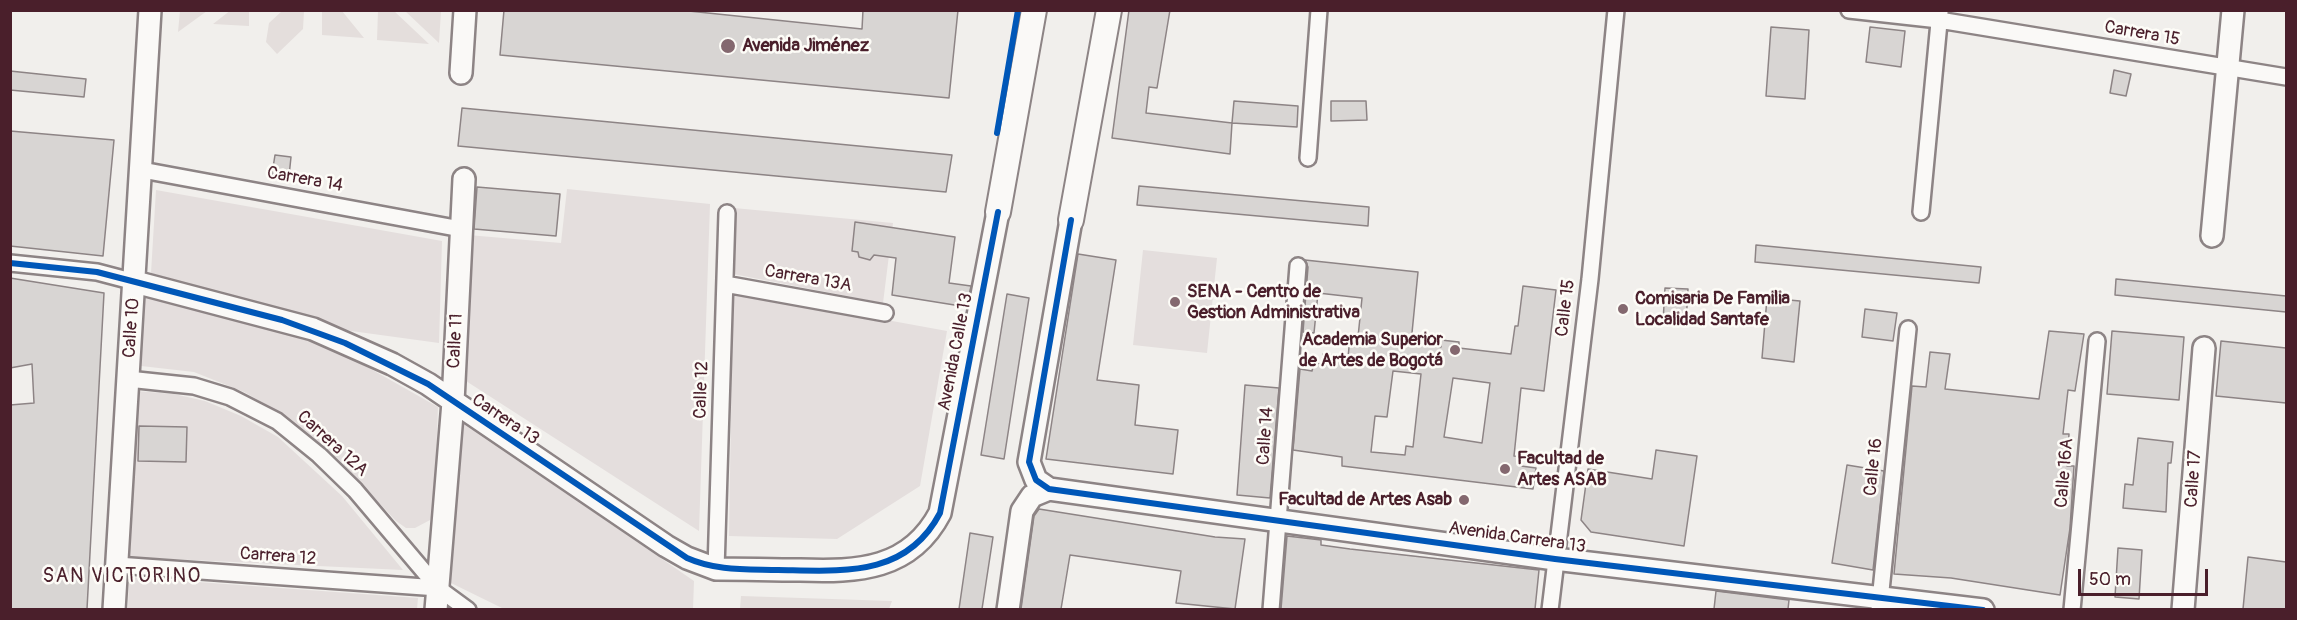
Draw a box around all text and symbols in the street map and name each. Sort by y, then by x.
street label: Carrera 15 [2103,17,2181,51]
place label: Avenida Jiménez [742,35,869,57]
marker: Avenida Jiménez [719,37,737,55]
street label: Carrera 14 [265,163,345,197]
street label: Carrera 13A [763,261,853,297]
street label: Calle 15 [1552,278,1580,338]
place label: SENA - Centro de Gestion Administrativa [1187,281,1360,324]
place label: Comisaria De Familia Localidad Santafe [1635,288,1790,330]
street label: Avenida Calle 13 [934,291,978,413]
marker: SENA - Centro de Gestion Administrativa [1168,295,1182,309]
street label: Calle 10 [119,297,145,359]
marker: Comisaria De Familia Localidad Santafe [1616,302,1630,316]
street label: Calle 11 [444,313,468,369]
place label: Academia Superior de Artes de Bogotá [1299,329,1443,372]
marker: Academia Superior de Artes de Bogotá [1448,343,1462,357]
street label: Calle 12 [690,361,714,419]
street label: Carrera 13 [467,390,543,450]
street label: Carrera 12A [292,406,372,482]
street label: Calle 14 [1253,406,1279,466]
street label: Calle 16 [1860,437,1888,497]
street label: Calle 16A [2051,437,2079,509]
place label: Facultad de Artes ASAB [1517,448,1607,490]
street label: Calle 17 [2181,450,2207,508]
marker: Facultad de Artes ASAB [1498,462,1512,476]
place label: Facultad de Artes Asab [1278,489,1452,511]
marker: Facultad de Artes Asab [1457,493,1471,507]
street label: Avenida Carrera 13 [1447,518,1587,558]
street label: Carrera 12 [239,544,317,570]
scale bar [2081,557,2212,595]
district label: SAN VICTORINO [42,565,202,589]
text: 50 m [2089,568,2131,591]

